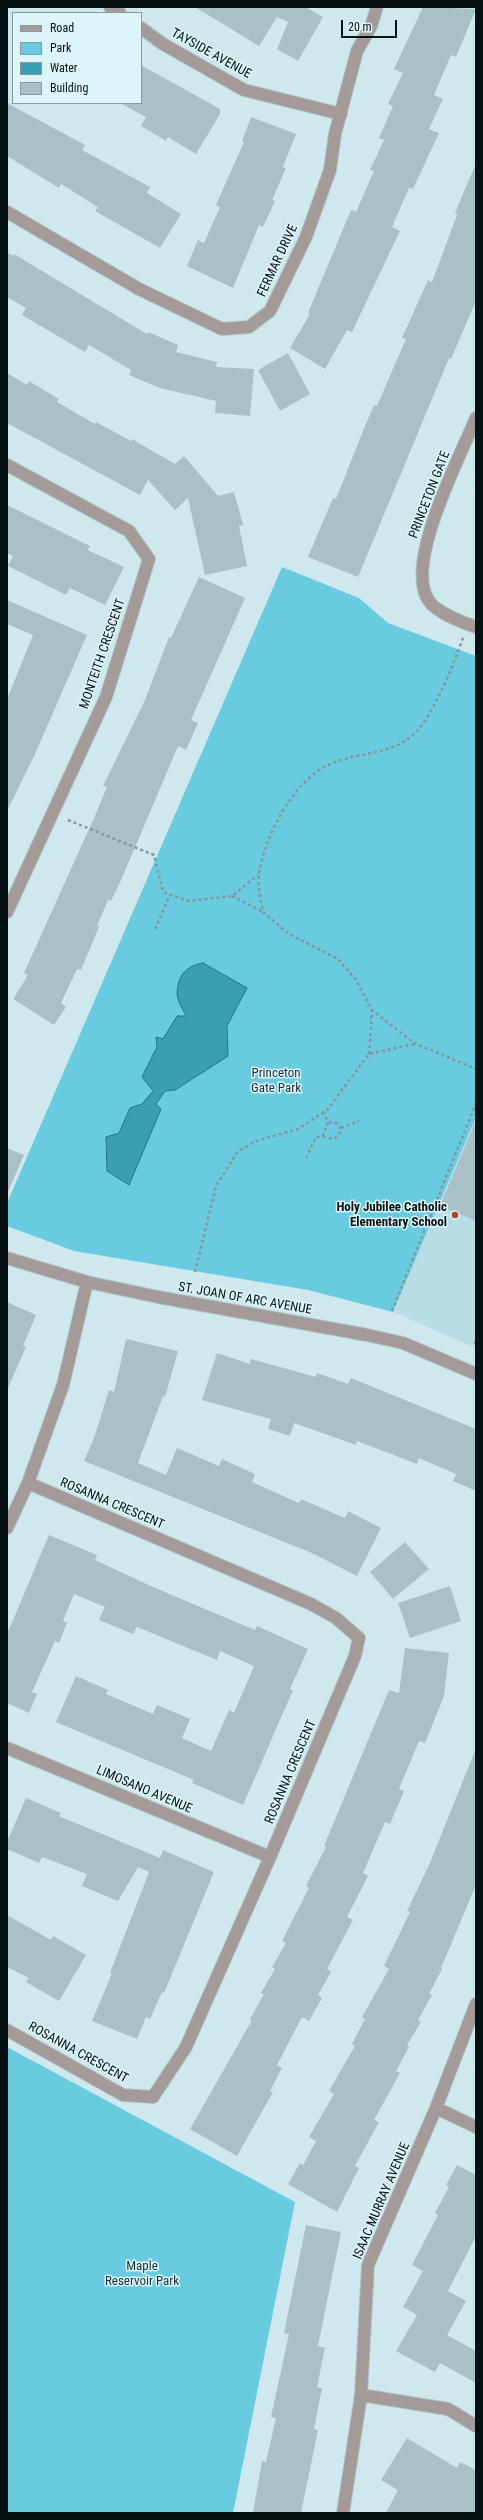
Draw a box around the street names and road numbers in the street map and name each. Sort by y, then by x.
street label: TAYSIDE AVENUE [168,26,254,82]
street label: FERMAR DRIVE [254,222,302,300]
street label: PRINCETON GATE [406,449,454,541]
street label: MONTEITH CRESCENT [77,597,129,711]
street label: ST. JOAN OF ARC AVENUE [177,1280,313,1318]
street label: ROSANNA CRESCENT [58,1475,166,1533]
street label: ROSANNA CRESCENT [262,1718,320,1826]
street label: LIMOSANO AVENUE [94,1763,194,1817]
street label: ROSANNA CRESCENT [25,2019,131,2087]
street label: ISAAC MURRAY AVENUE [350,2140,414,2262]

